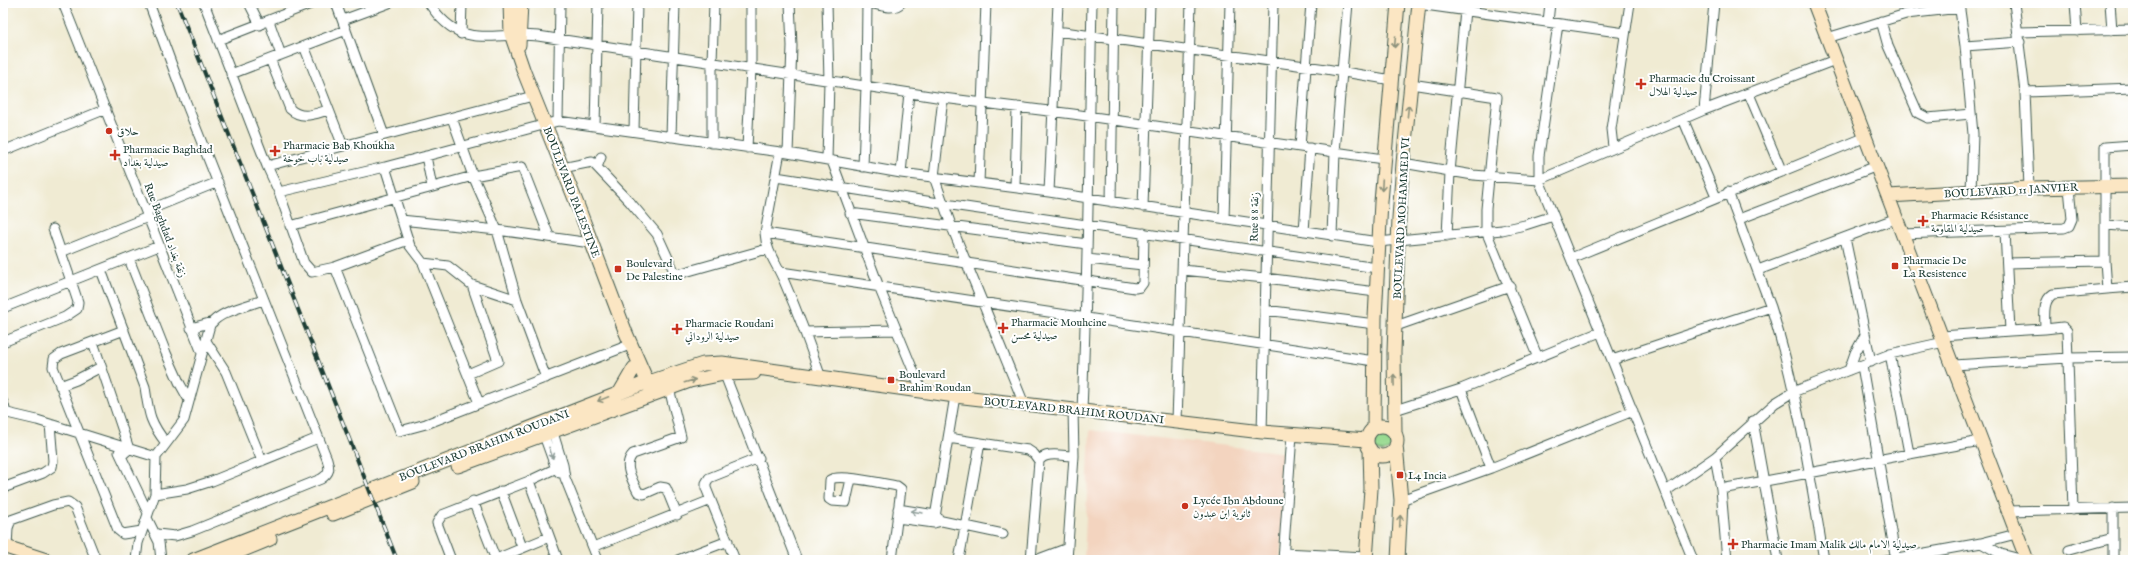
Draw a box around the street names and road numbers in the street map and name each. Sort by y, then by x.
street label: BOULEVARD PALESTINE [540,125,603,260]
street label: BOULEVARD MOHAMMED VI [1391,136,1413,299]
street label: BOULEVARD 11 JANVIER [1944,180,2079,202]
street label: Rue Baghdad زنقة بغداد [141,181,190,280]
street label: Rue 8 8 زنقة [1248,192,1262,242]
street label: BOULEVARD BRAHIM ROUDANI [983,395,1165,427]
street label: BOULEVARD BRAHIM ROUDANI [397,407,572,485]

